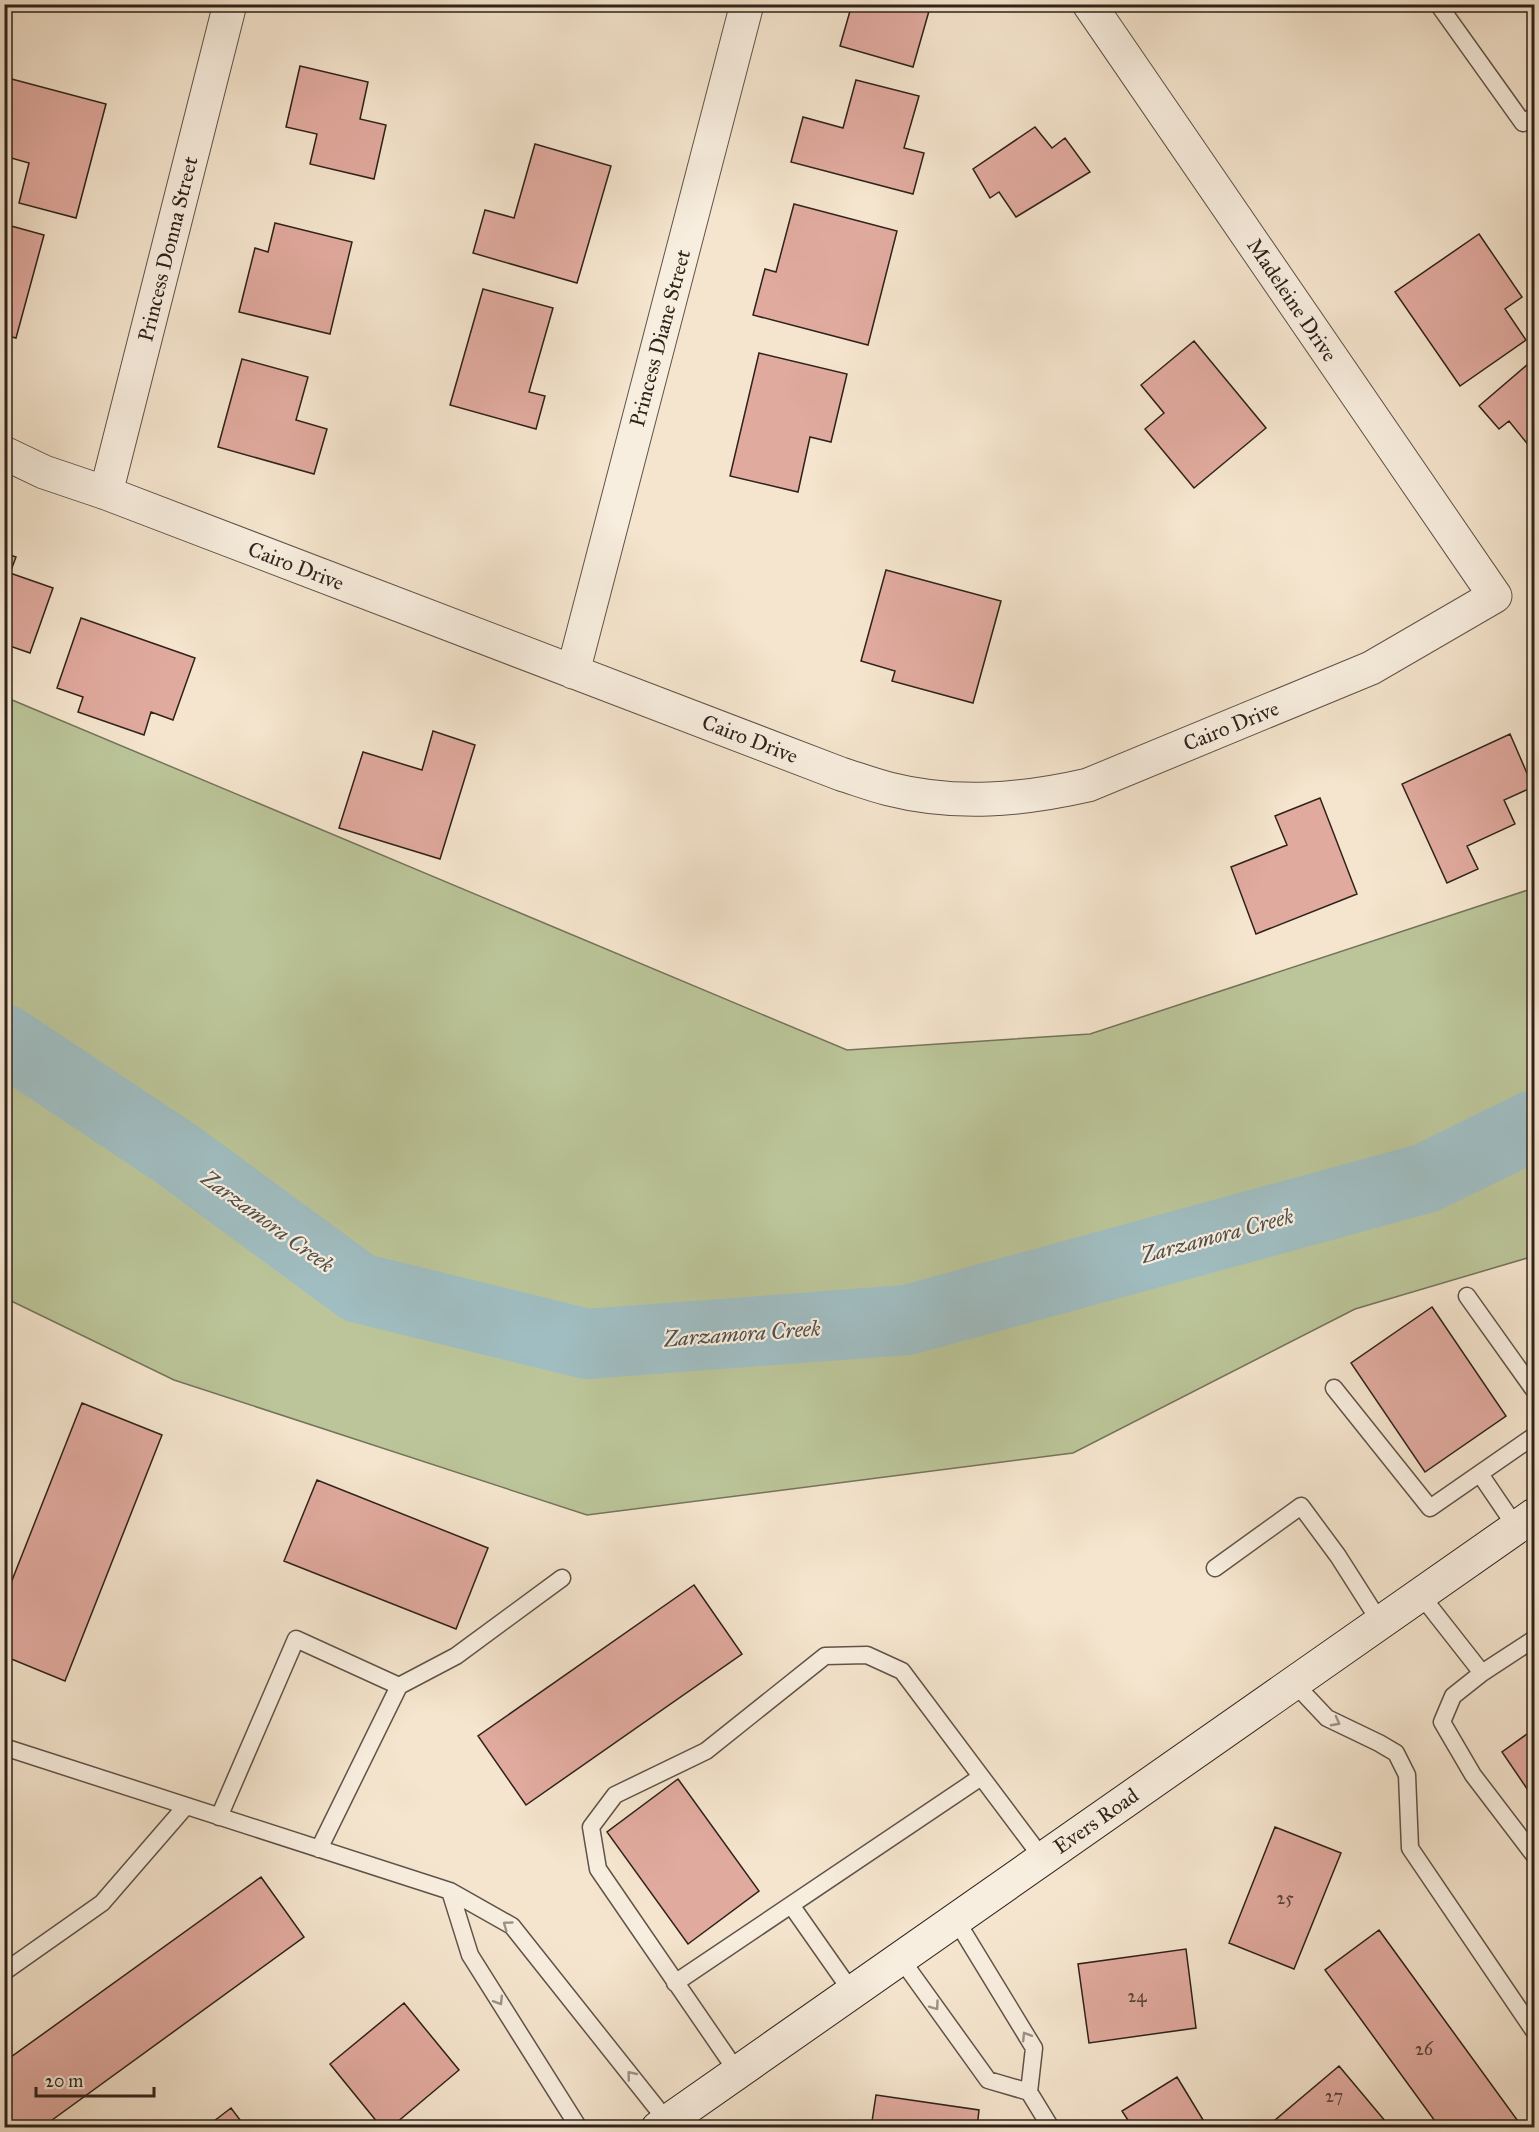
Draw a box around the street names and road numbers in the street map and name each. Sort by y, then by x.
street label: Princess Donna Street [132,153,204,344]
street label: Madeleine Drive [1241,233,1343,367]
street label: Princess Diane Street [624,246,696,429]
street label: Cairo Drive [244,536,348,596]
street label: Cairo Drive [1180,695,1283,757]
street label: Cairo Drive [698,709,802,769]
street label: Evers Road [1048,1782,1144,1860]

